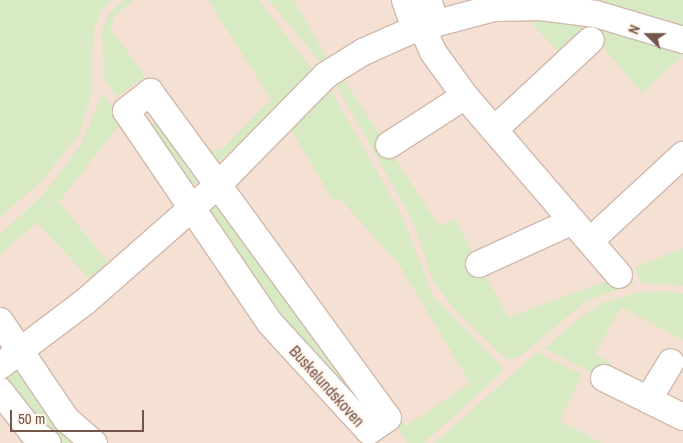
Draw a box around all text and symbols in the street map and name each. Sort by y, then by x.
north arrow [623,10,673,60]
text: N [624,22,644,37]
street label: Buskelundskoven [285,341,369,431]
scale bar [12,400,146,432]
text: 50 m [18,408,45,429]

